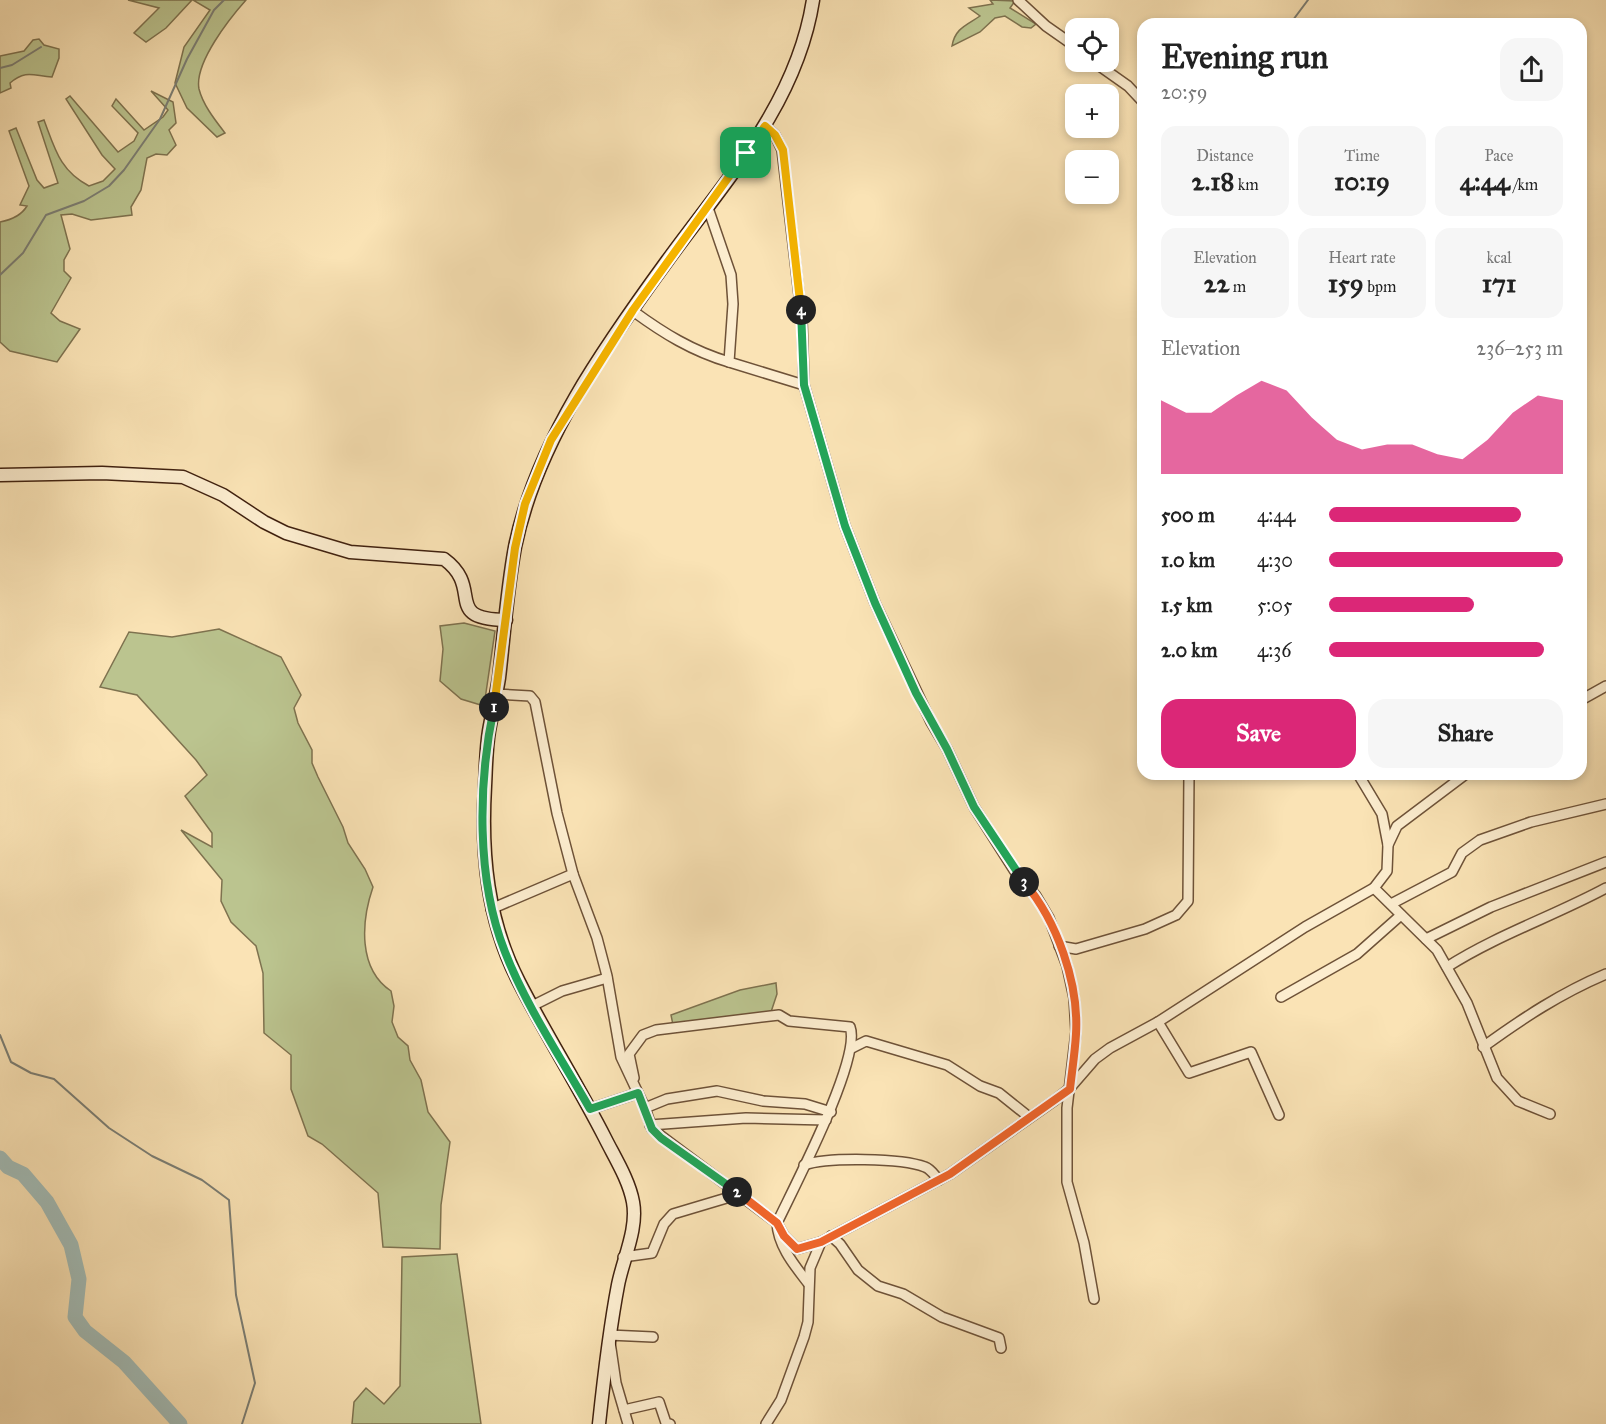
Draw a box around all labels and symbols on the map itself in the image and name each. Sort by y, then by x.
pin [720,127,771,178]
pin: 4 [786,295,816,325]
pin: 1 [479,692,509,722]
pin: 3 [1009,867,1039,897]
pin: 2 [722,1177,752,1207]

